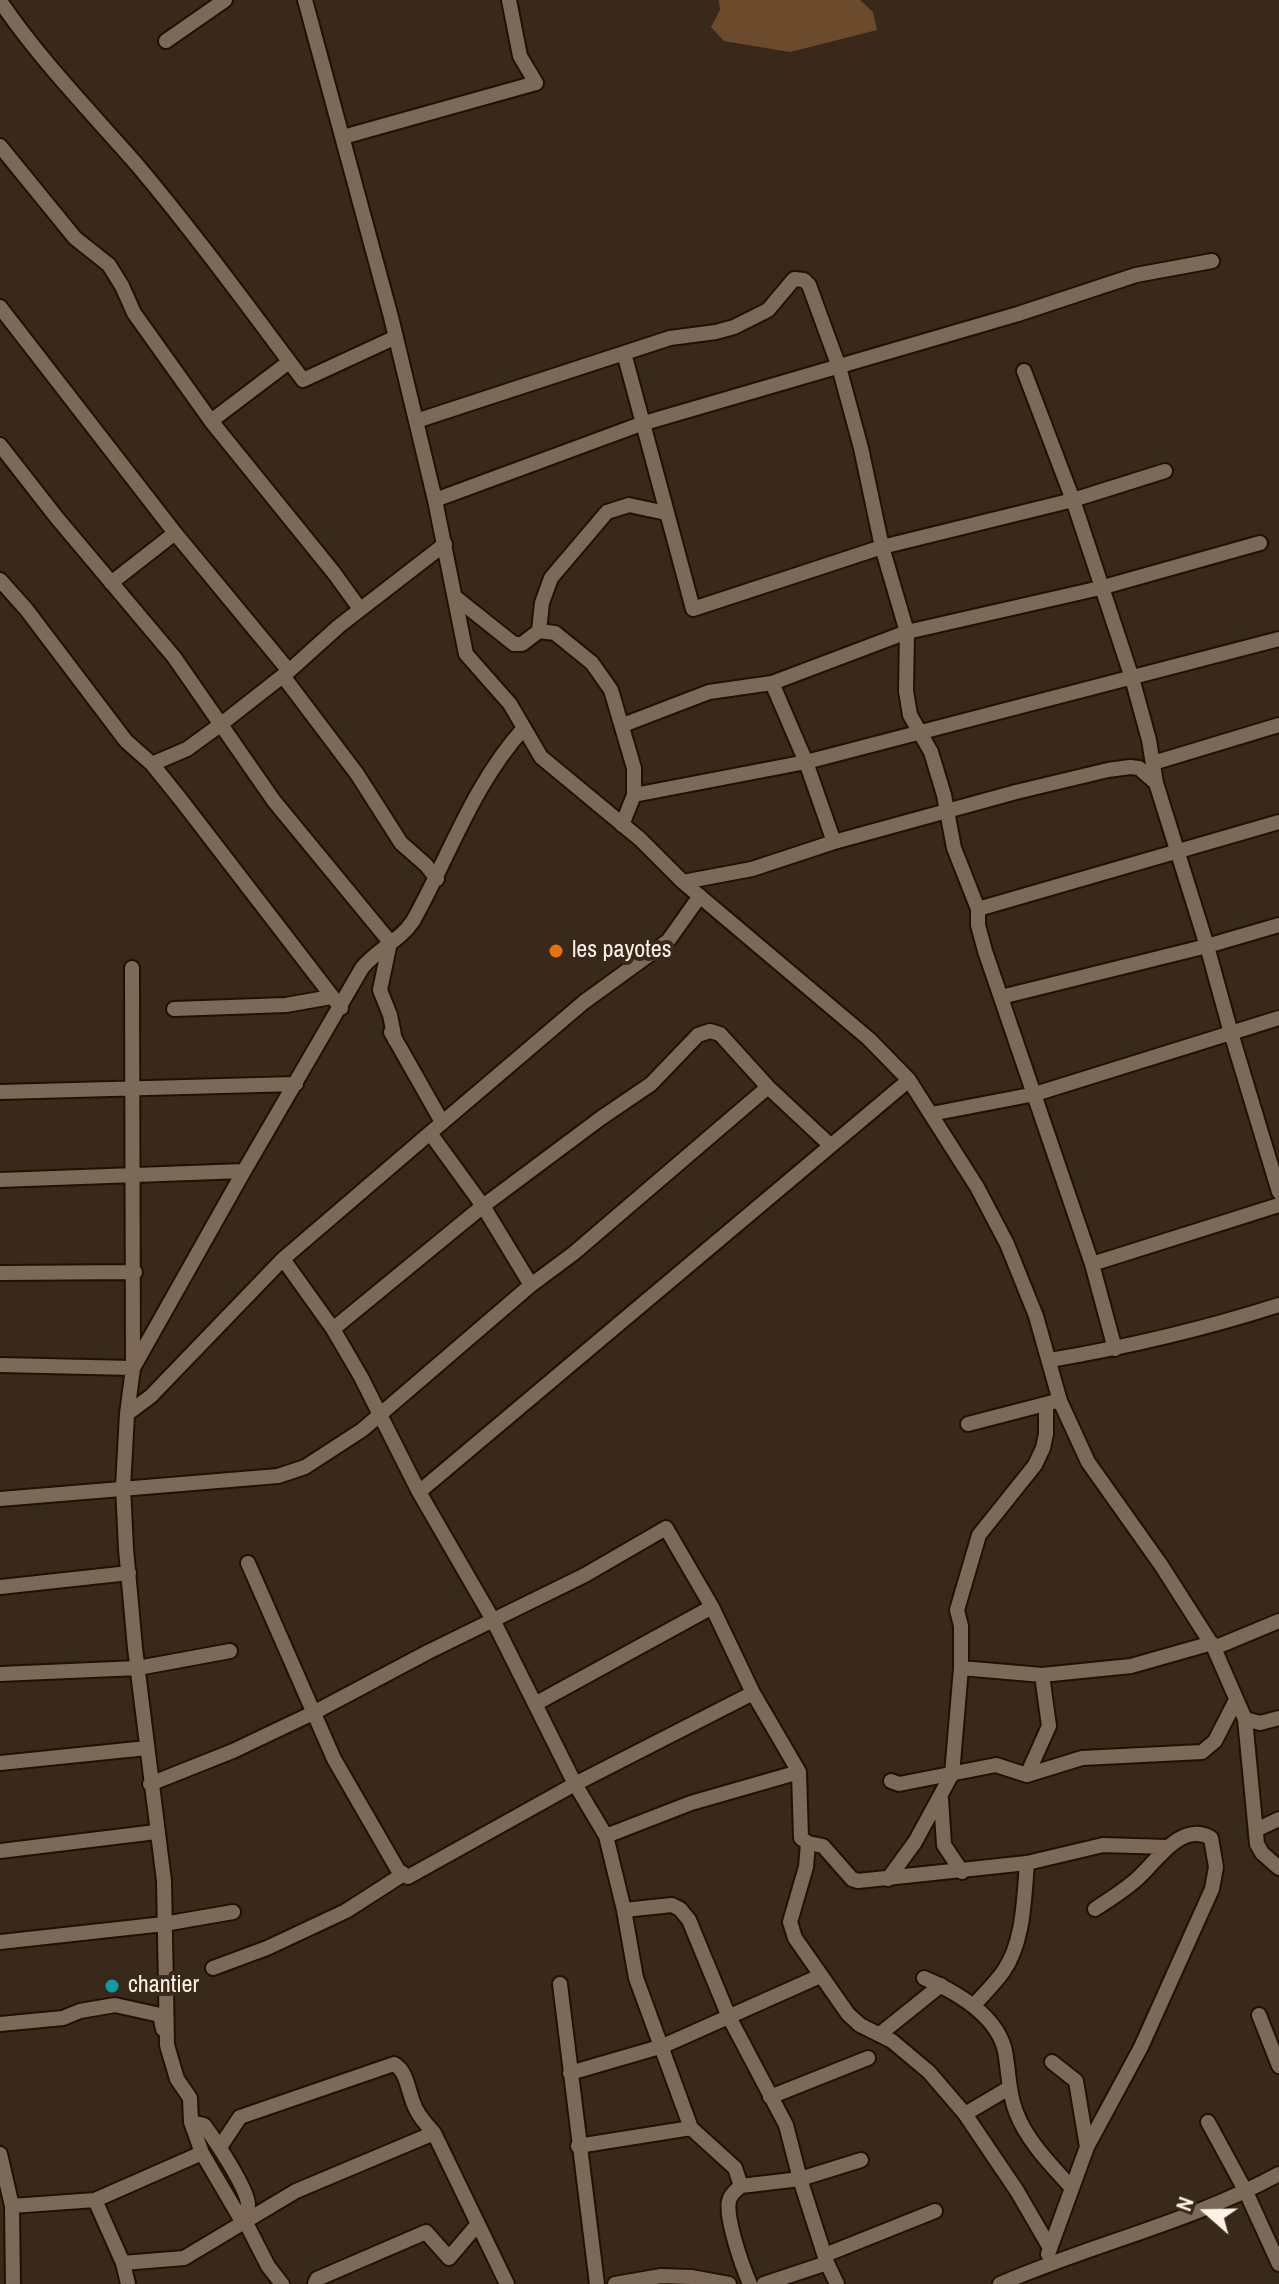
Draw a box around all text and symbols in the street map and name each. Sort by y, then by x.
place label: les payotes [572,937,672,965]
marker: les payotes [547,942,565,960]
place label: chantier [128,1972,199,2000]
marker: chantier [103,1977,121,1995]
north arrow [1167,2172,1247,2252]
text: N [1168,2193,1201,2215]

